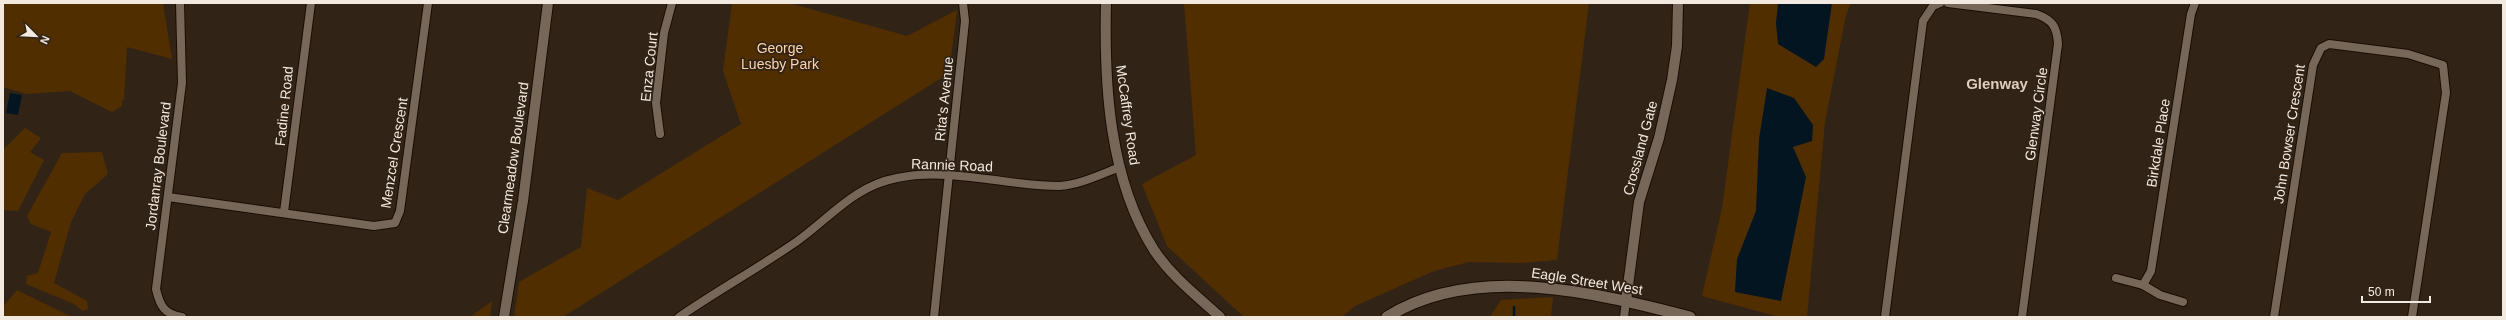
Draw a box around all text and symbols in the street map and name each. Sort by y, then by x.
north arrow [16,16,56,56]
street label: Enza Court [637,31,661,103]
text: N [38,34,52,46]
park label: George Luesby Park [741,40,820,72]
street label: Rita's Avenue [932,56,956,142]
street label: John Bowser Crescent [2270,63,2308,205]
street label: McCaffrey Road [1113,64,1143,166]
street label: Fadine Road [272,65,296,147]
street label: Glenway Circle [2022,66,2051,162]
district label: Glenway [1966,75,2028,92]
street label: Clearmeadow Boulevard [494,81,532,235]
street label: Menzcel Crescent [377,96,411,210]
street label: Birkdale Place [2143,97,2173,188]
street label: Crossland Gate [1620,99,1660,197]
street label: Jordanray Boulevard [142,101,174,231]
street label: Rannie Road [911,156,993,174]
street label: Eagle Street West [1530,264,1644,298]
scale bar [2362,278,2430,304]
text: 50 m [2368,285,2395,299]

